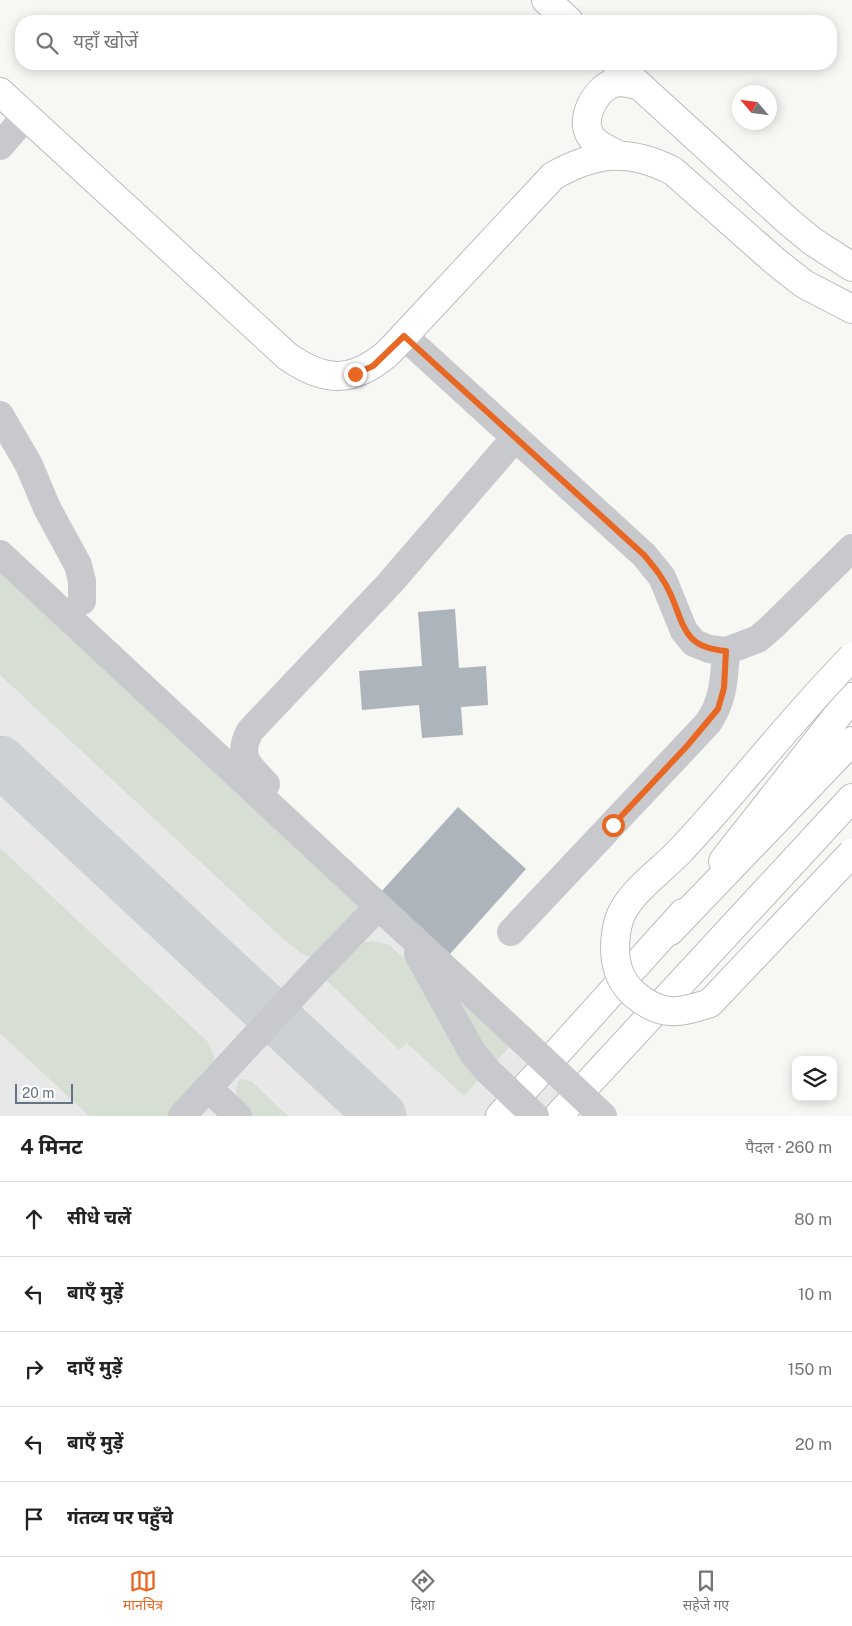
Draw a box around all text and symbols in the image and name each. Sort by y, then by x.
search box [15,15,837,70]
icon: search [33,29,61,57]
text: यहाँ खोजें [73,30,138,52]
north arrow [732,85,777,130]
route end [344,363,367,386]
route start [602,814,625,837]
map controls [792,1056,837,1101]
button: layers [792,1056,837,1101]
scale bar [15,1081,72,1104]
text: 20 m [22,1085,54,1101]
text: 4 मिनट [20,1134,83,1159]
text: पैदल · 260 m [745,1138,832,1157]
icon: ahead [20,1205,48,1233]
text: सीधे चलें [67,1206,131,1228]
text: 80 m [794,1210,832,1229]
icon: left [20,1280,48,1308]
text: बाएँ मुड़ें [67,1281,123,1303]
text: 10 m [798,1285,832,1304]
icon: right [20,1355,48,1383]
text: दाएँ मुड़ें [67,1356,122,1378]
text: 150 m [788,1360,832,1379]
icon: left [20,1430,48,1458]
text: बाएँ मुड़ें [67,1431,123,1453]
text: 20 m [795,1435,832,1454]
icon: arrive [20,1505,48,1533]
text: गंतव्य पर पहुँचे [67,1506,173,1528]
tab: मानचित्र [123,1567,163,1616]
tab: दिशा [409,1567,437,1616]
tab: सहेजे गए [683,1567,729,1616]

